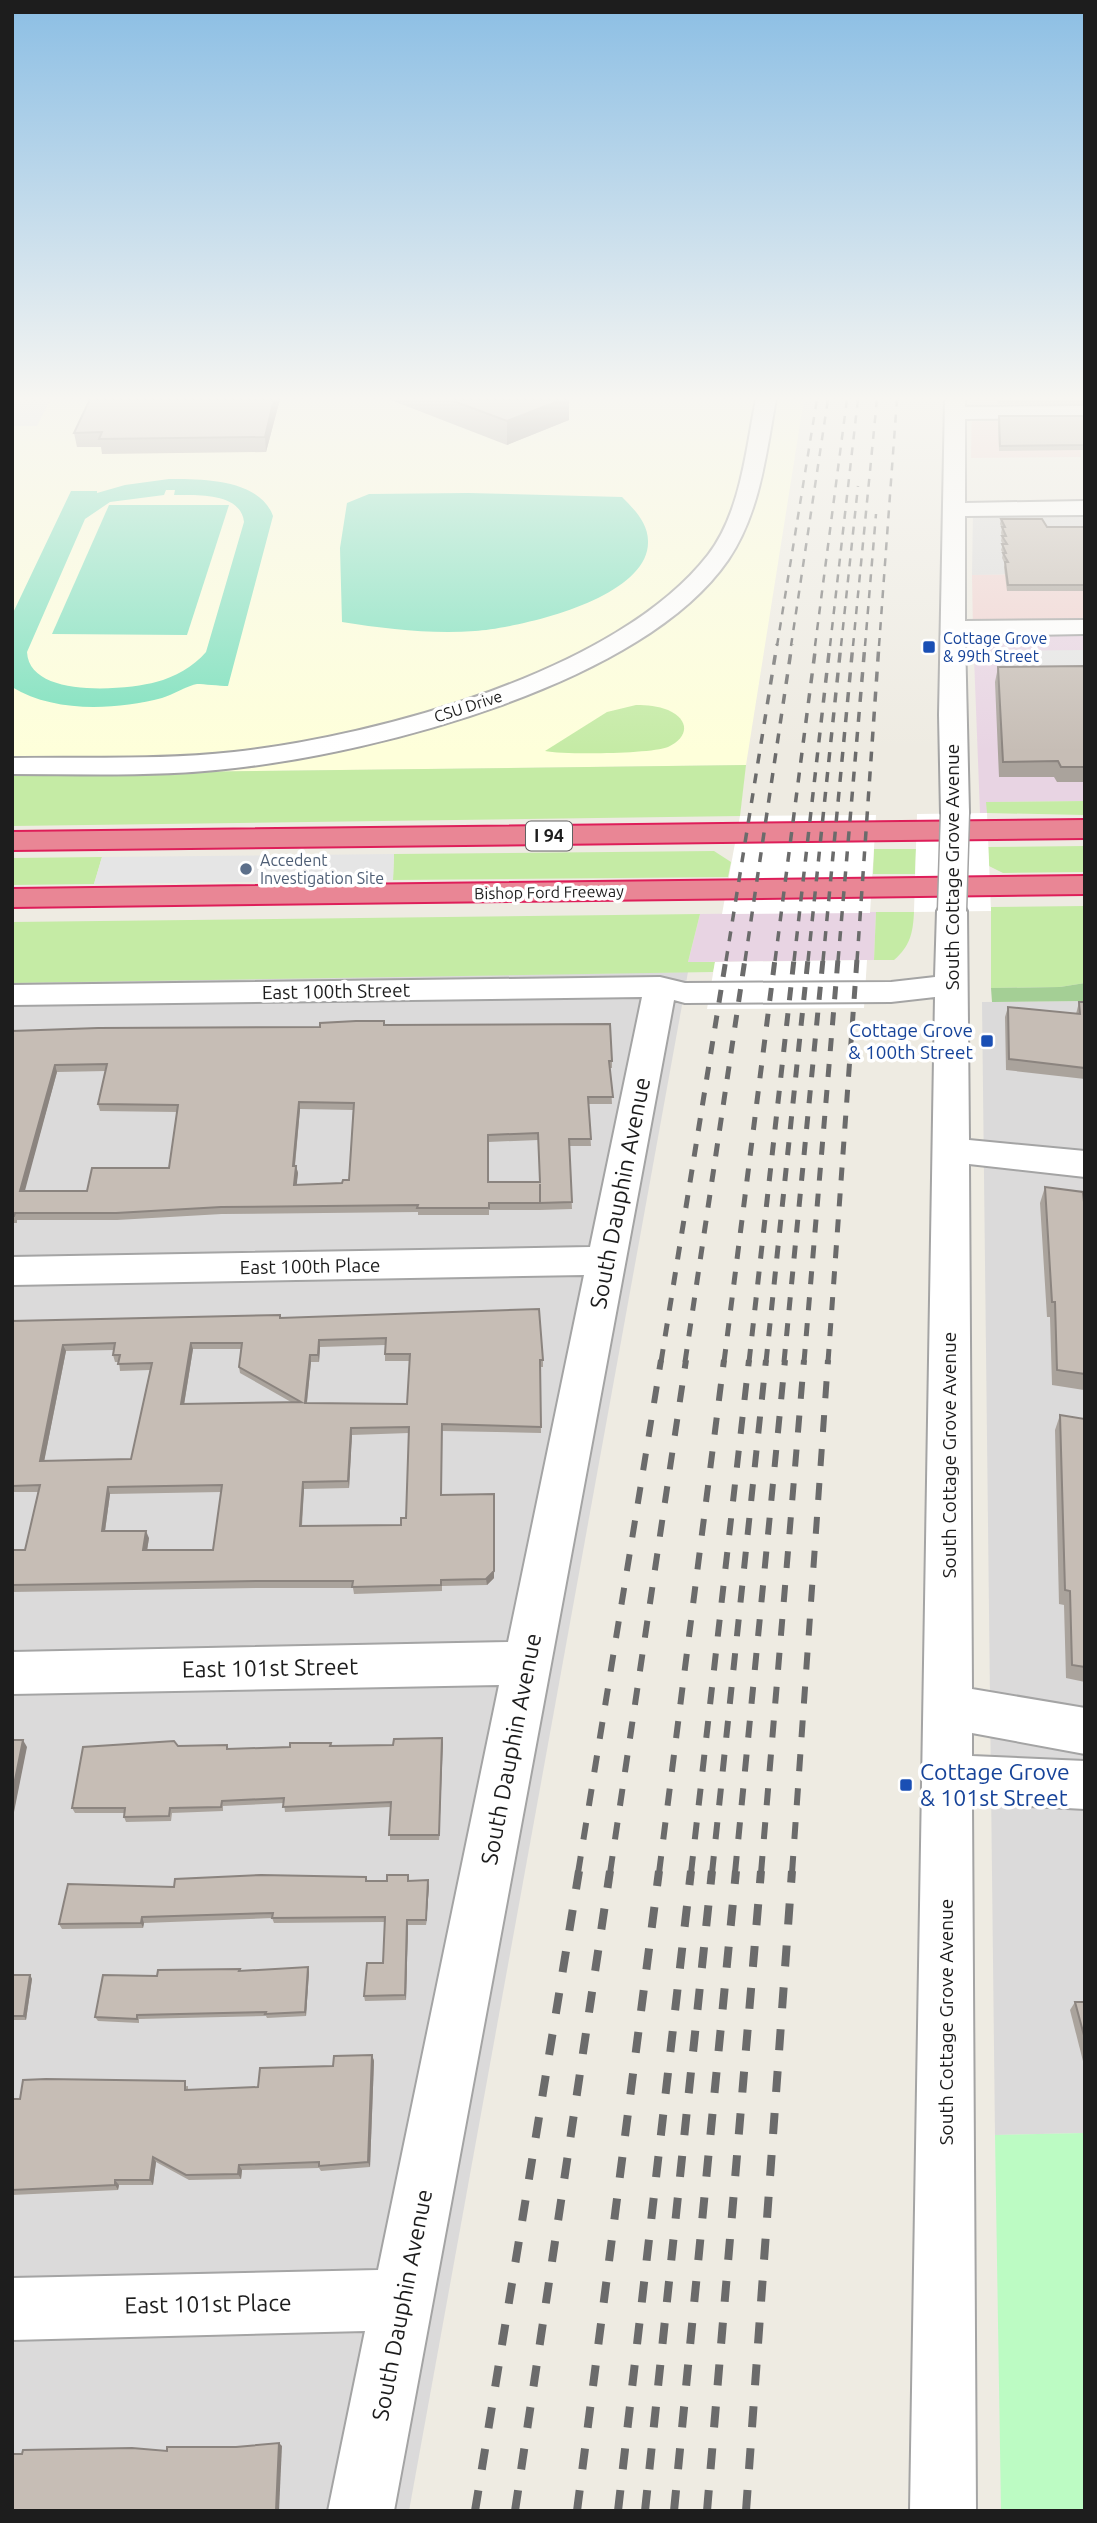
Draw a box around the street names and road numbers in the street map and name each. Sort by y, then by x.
street label: CSU Drive [432,687,504,725]
street label: South Cottage Grove Avenue [941,744,963,990]
road number: I 94 [526,822,572,850]
street label: Bishop Ford Freeway [474,882,624,902]
street label: East 100th Street [262,979,411,1003]
street label: South Dauphin Avenue [585,1075,654,1311]
street label: East 100th Place [239,1254,381,1278]
street label: South Cottage Grove Avenue [938,1332,960,1578]
street label: South Dauphin Avenue [476,1631,545,1867]
street label: East 101st Street [182,1653,358,1682]
street label: South Cottage Grove Avenue [935,1899,957,2145]
street label: South Dauphin Avenue [367,2187,436,2423]
street label: East 101st Place [124,2290,292,2317]

